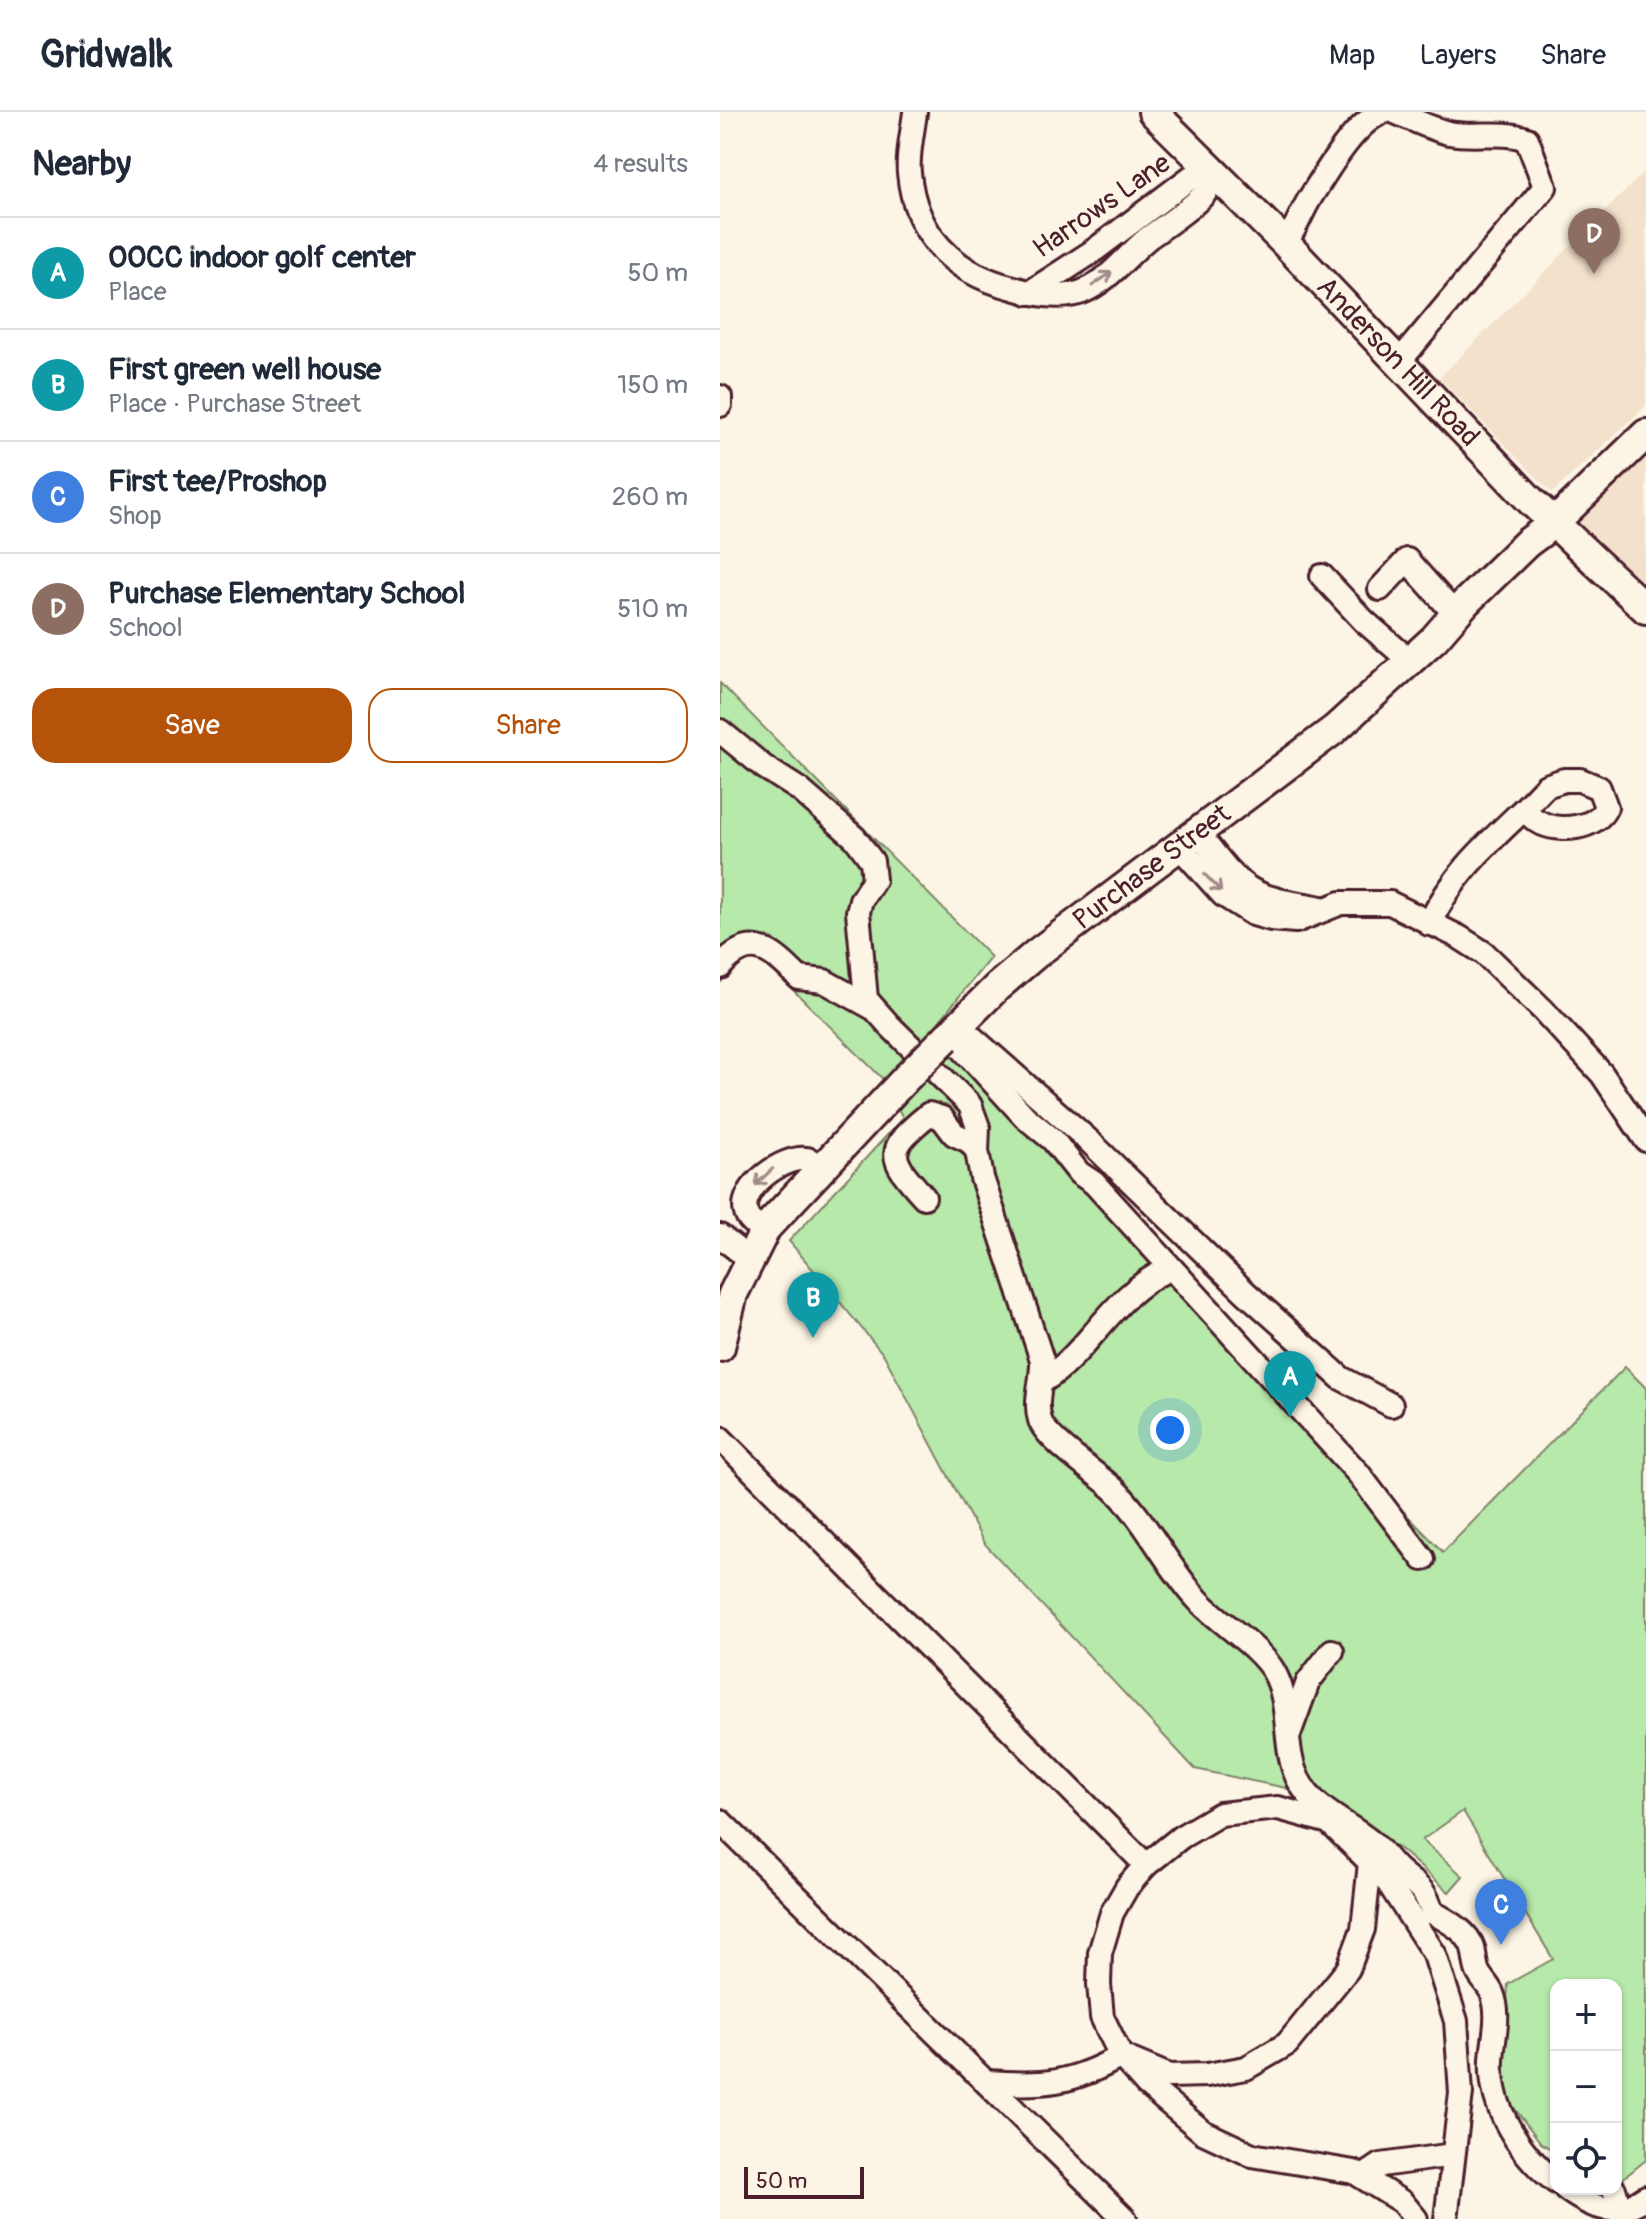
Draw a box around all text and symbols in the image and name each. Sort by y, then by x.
text: Gridwalk [40,31,172,79]
text: Map [1329,38,1375,73]
text: Layers [1419,38,1496,73]
text: Share [1540,38,1606,73]
text: Nearby [32,143,131,186]
street label: Harrows Lane [1026,146,1178,266]
text: 4 results [593,148,688,180]
pin: D [1568,208,1620,274]
text: OOCC indoor golf center [108,239,416,276]
text: A [50,257,66,289]
text: 50 m [627,257,688,289]
street label: Anderson Hill Road [1309,270,1487,454]
one-way arrow [1091,271,1113,287]
text: Place [108,276,167,308]
text: First green well house [108,351,381,388]
text: B [51,369,65,401]
text: 150 m [617,369,688,401]
text: Place · Purchase Street [108,388,361,420]
text: First tee/Proshop [108,463,327,500]
text: C [50,481,66,513]
text: 260 m [612,481,688,513]
text: Shop [108,500,162,532]
text: Purchase Elementary School [108,575,465,612]
text: D [50,593,66,625]
text: 510 m [617,593,688,625]
text: School [108,612,183,644]
button: Save [32,688,352,763]
button: Share [368,688,688,763]
street label: Purchase Street [1066,796,1238,937]
one-way arrow [1203,873,1221,893]
one-way arrow [754,1168,774,1187]
pin: B [787,1272,839,1338]
pin: A [1264,1351,1316,1417]
your location [1150,1410,1190,1450]
pin: C [1475,1879,1527,1945]
map controls [1550,1979,1622,2195]
button: + [1550,1979,1622,2051]
button: − [1550,2051,1622,2123]
button: locate [1550,2123,1622,2195]
scale bar [744,2163,864,2199]
text: 50 m [756,2167,807,2195]

